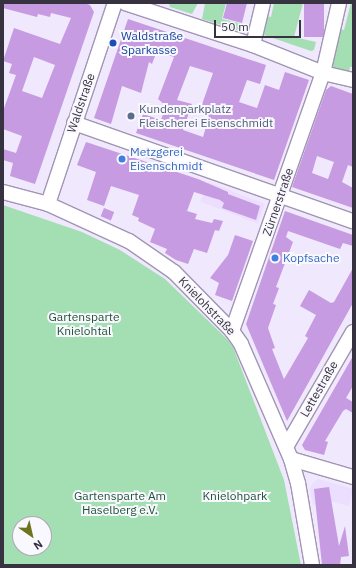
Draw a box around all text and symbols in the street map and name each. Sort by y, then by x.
scale bar [216,12,303,38]
text: 50 m [221,19,249,34]
place label: Waldstraße Sparkasse [121,29,183,57]
marker: Waldstraße Sparkasse [108,38,118,48]
street label: Waldstraße [64,71,98,135]
place label: Kundenparkplatz Fleischerei Eisenschmidt [139,102,273,130]
marker: Kundenparkplatz Fleischerei Eisenschmidt [126,111,136,121]
place label: Metzgerei Eisenschmidt [130,145,203,173]
marker: Metzgerei Eisenschmidt [117,154,127,164]
street label: Zürnerstraße [260,166,296,238]
place label: Kopfsache [283,251,339,265]
marker: Kopfsache [270,253,280,263]
street label: Knielohstraße [176,274,238,338]
park label: Gartensparte Knielohtal [48,310,120,338]
street label: Lettestraße [297,358,341,420]
park label: Gartensparte Am Haselberg e.V. [74,489,166,517]
park label: Knielohpark [203,489,267,503]
north arrow [12,516,52,556]
text: N [31,537,45,553]

